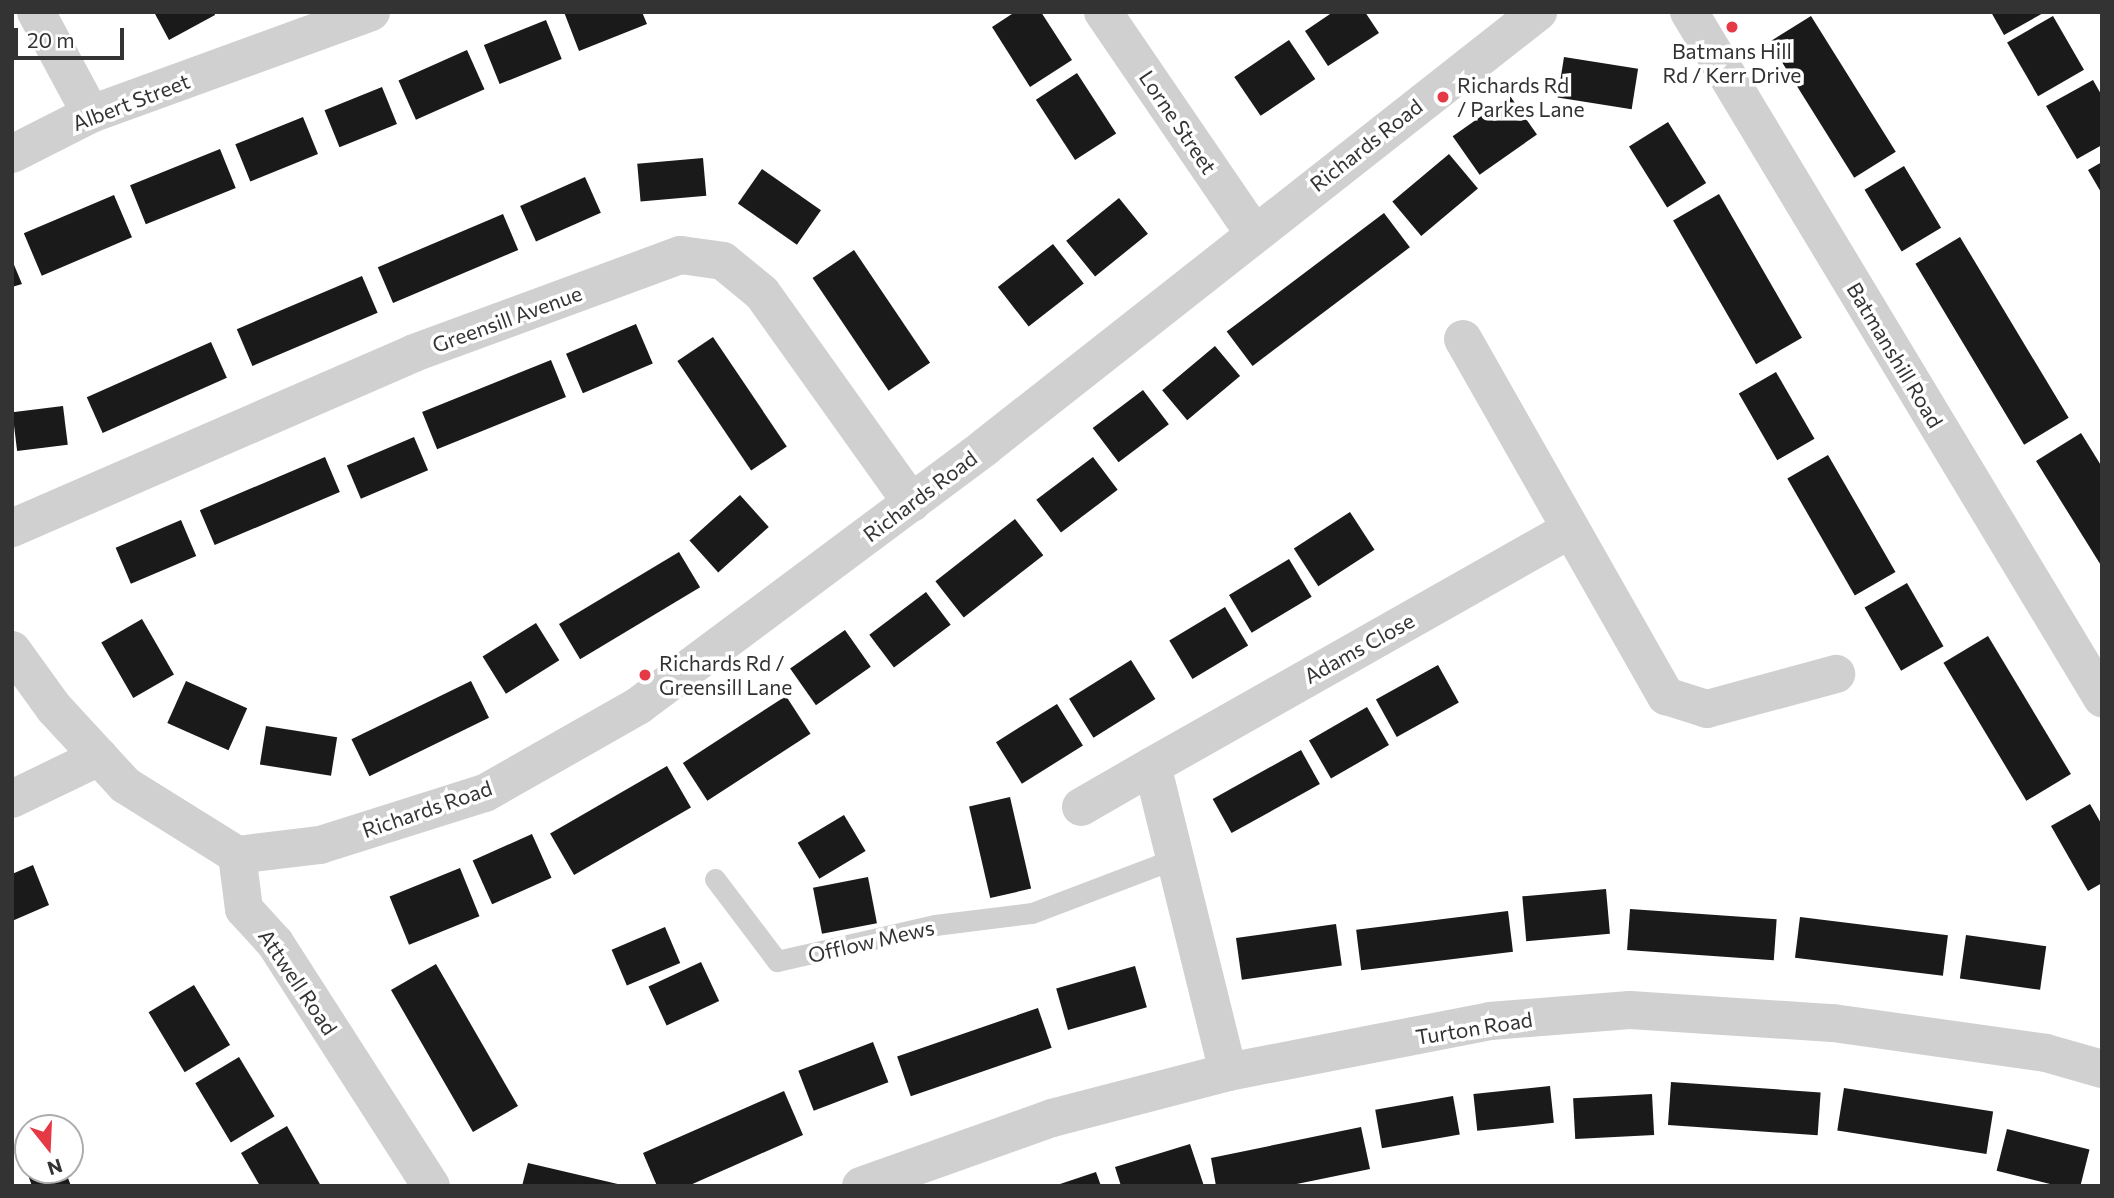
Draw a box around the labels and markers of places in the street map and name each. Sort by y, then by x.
marker: Batmans Hill Rd / Kerr Drive [1724,19,1740,35]
place label: Batmans Hill Rd / Kerr Drive [1663,38,1801,88]
place label: Richards Rd / Parkes Lane [1457,72,1585,122]
marker: Richards Rd / Parkes Lane [1435,89,1451,105]
place label: Richards Rd / Greensill Lane [659,650,792,700]
marker: Richards Rd / Greensill Lane [637,667,653,683]

